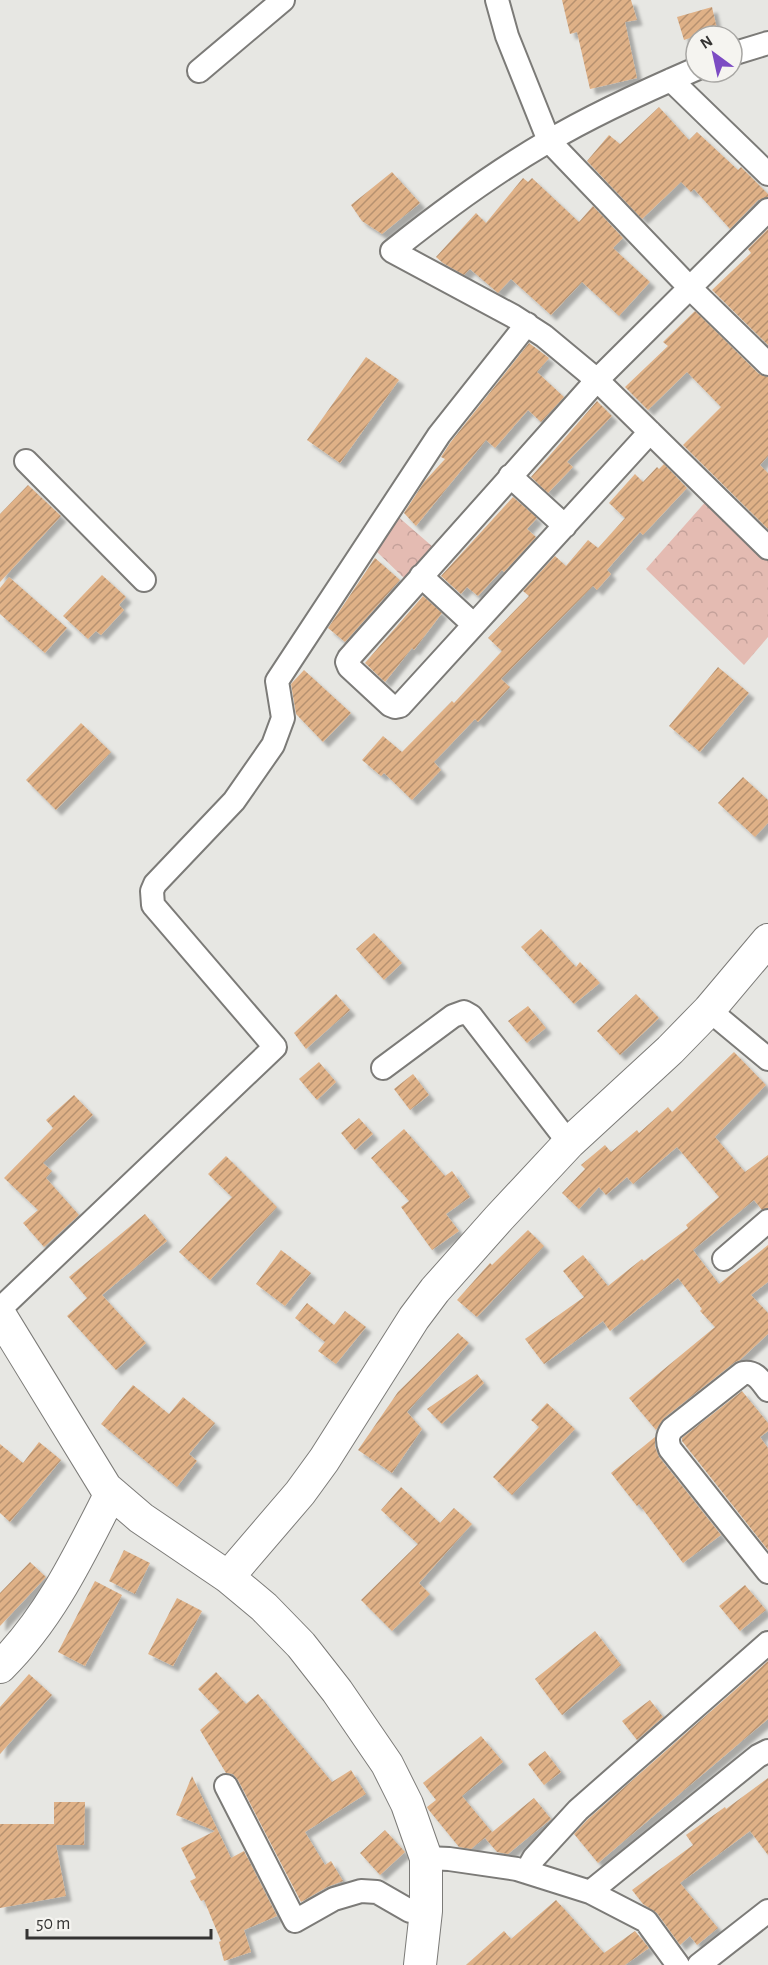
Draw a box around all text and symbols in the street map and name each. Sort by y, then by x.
north arrow [684,24,744,84]
text: N [697,33,715,52]
scale bar [27,1902,212,1940]
text: 50 m [36,1915,70,1933]

